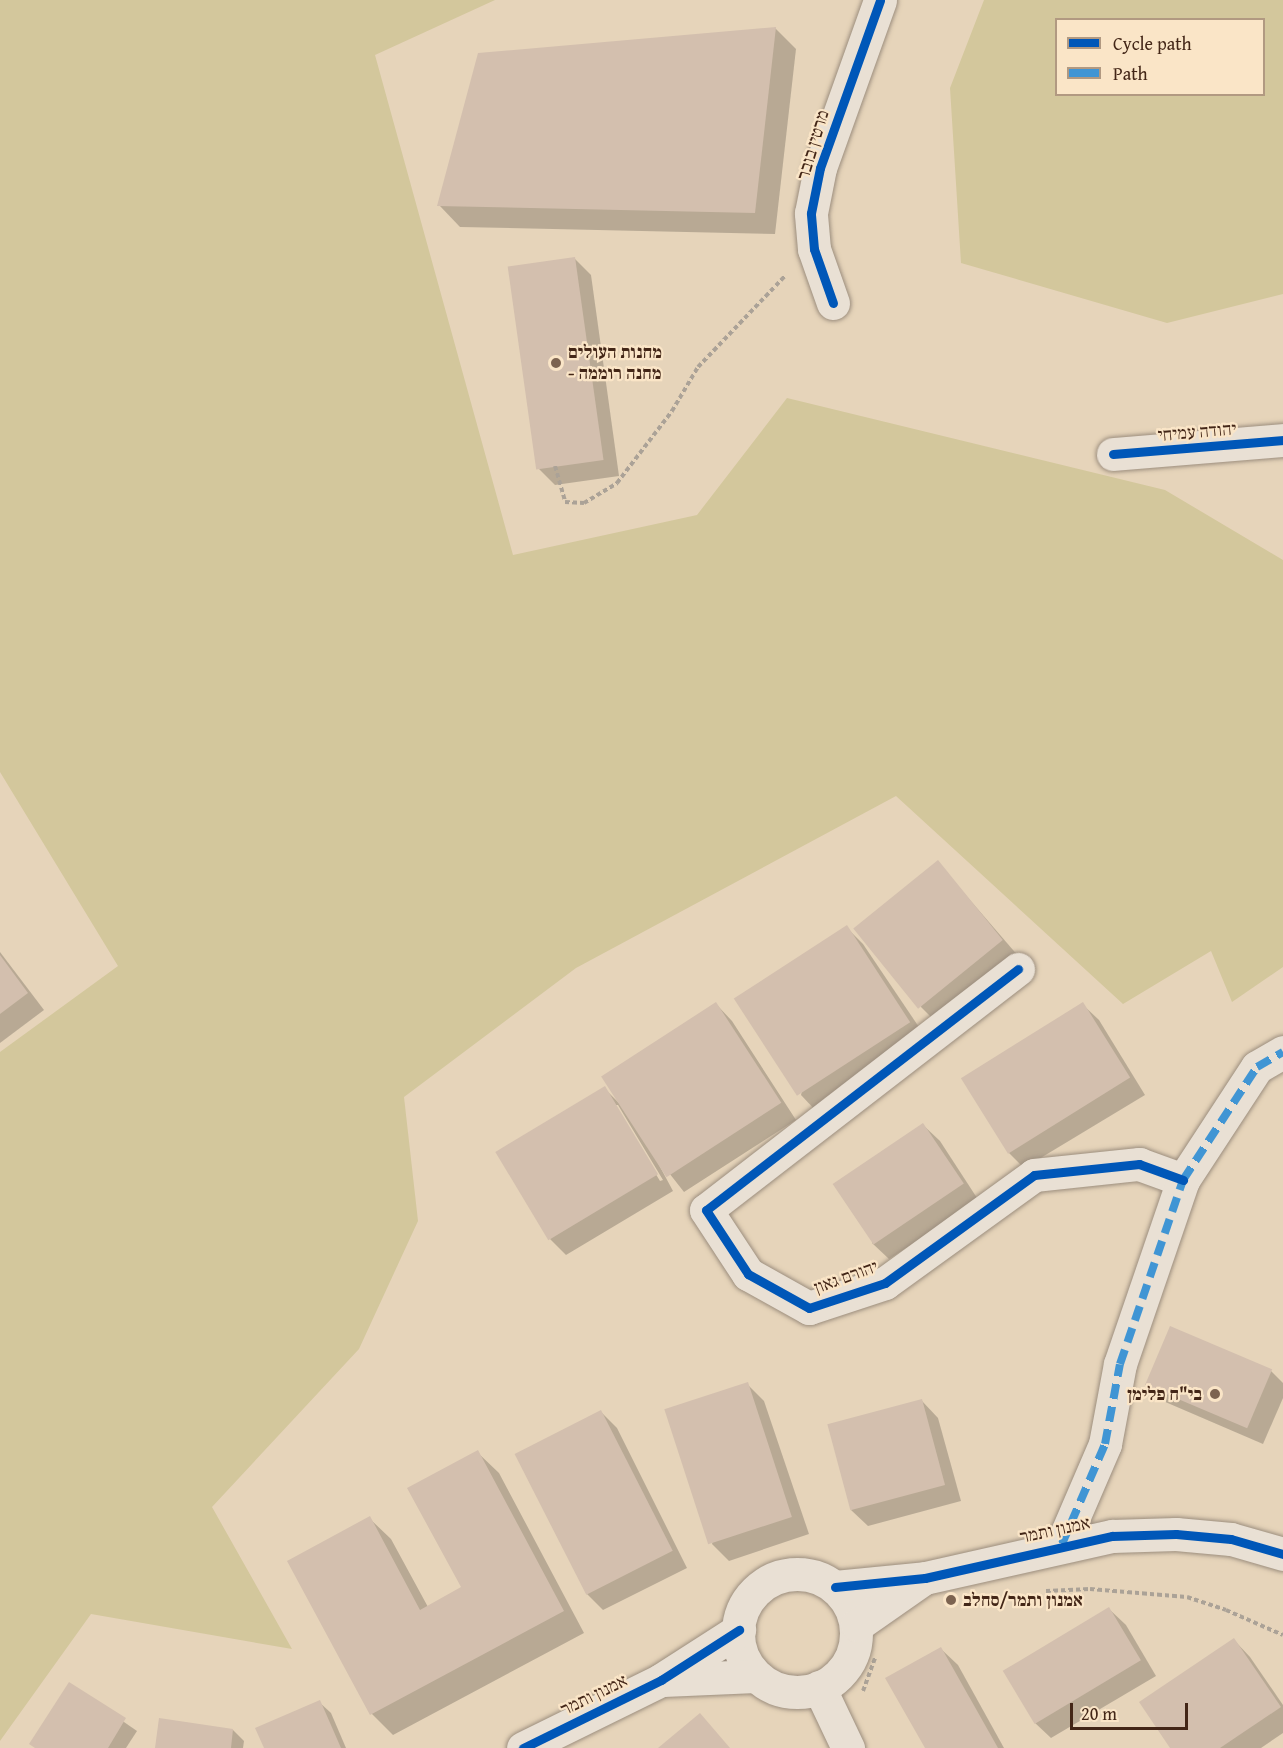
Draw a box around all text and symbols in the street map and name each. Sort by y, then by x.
legend [1055,18,1265,96]
text: Cycle path [1113,30,1192,57]
text: Path [1113,60,1148,87]
street label: מרטין בובר [792,108,834,182]
place label: מחנות העולים - מחנה רוממה [568,342,662,385]
marker: מחנות העולים - מחנה רוממה [549,356,563,370]
street label: יהודה עמיחי [1157,418,1237,446]
street label: יהורם גאון [811,1256,881,1298]
place label: בי"ח פלימן [1127,1383,1202,1405]
marker: בי"ח פלימן [1206,1385,1224,1403]
street label: אמנון ותמר [1018,1512,1092,1548]
place label: אמנון ותמר/סחלב [963,1589,1083,1611]
marker: אמנון ותמר/סחלב [944,1593,958,1607]
street label: אמנון ותמר [557,1670,631,1720]
scale bar [1073,1691,1192,1729]
text: 20 m [1081,1700,1117,1727]

